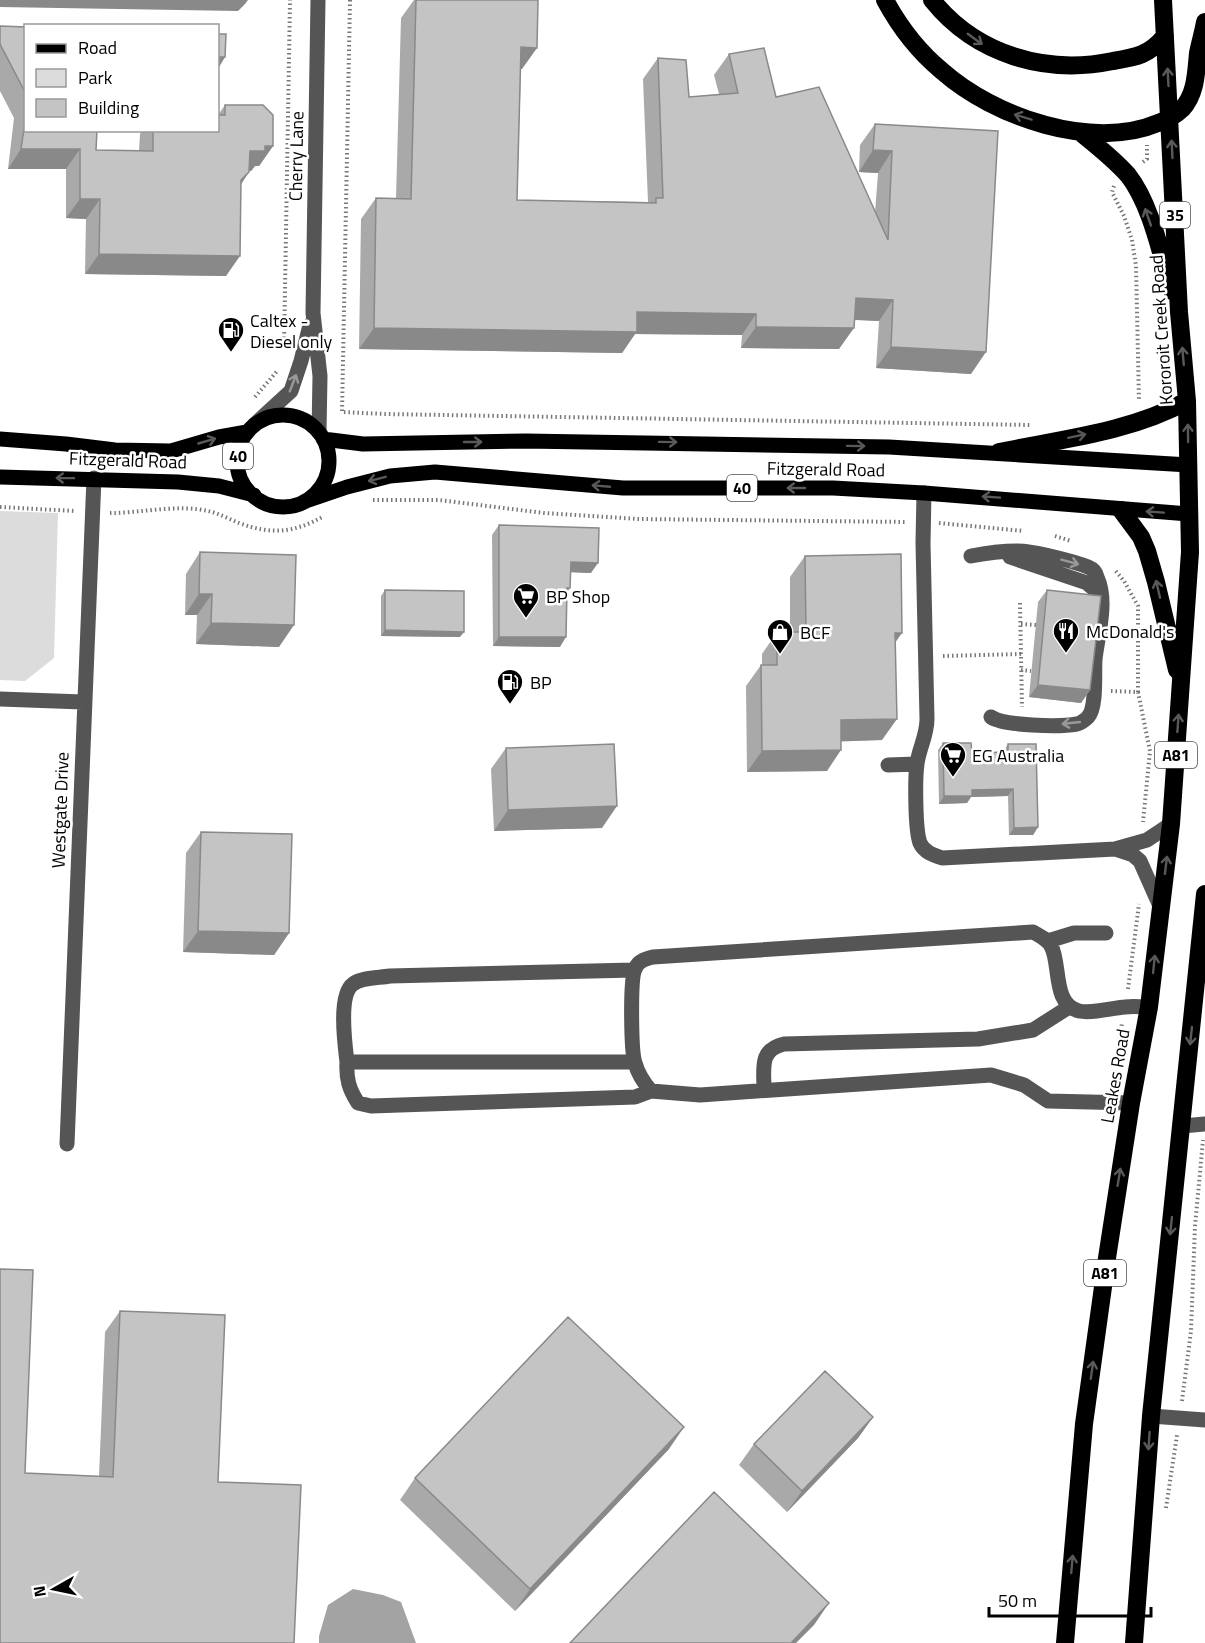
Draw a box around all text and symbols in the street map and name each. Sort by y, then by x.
legend [24,24,219,132]
one-way arrow [967,33,983,45]
text: Road [78,34,117,61]
text: Park [78,64,113,91]
one-way arrow [1162,68,1173,88]
text: Building [78,94,139,121]
street label: Cherry Lane [282,111,310,201]
one-way arrow [1014,111,1033,122]
one-way arrow [1166,139,1177,159]
road number: 35 [1160,202,1190,228]
one-way arrow [1142,208,1153,227]
street label: Kororoit Creek Road [1142,254,1180,406]
place label: Caltex - Diesel only [250,307,333,355]
fuel station icon: Caltex - Diesel only [216,315,246,353]
one-way arrow [1177,347,1188,367]
one-way arrow [289,374,300,392]
one-way arrow [1182,423,1194,443]
one-way arrow [1067,430,1086,442]
one-way arrow [197,434,216,446]
one-way arrow [462,436,482,448]
one-way arrow [657,436,677,448]
one-way arrow [846,441,866,452]
road number: 40 [223,443,253,469]
street label: Fitzgerald Road [69,444,187,476]
street label: Fitzgerald Road [767,454,885,484]
one-way arrow [56,472,76,484]
one-way arrow [368,474,387,486]
road number: 40 [727,475,757,501]
one-way arrow [592,480,612,491]
one-way arrow [786,482,806,494]
one-way arrow [981,492,1001,503]
one-way arrow [1146,507,1166,518]
one-way arrow [1060,557,1079,569]
one-way arrow [1151,580,1163,599]
supermarket icon: BP Shop [511,581,541,619]
place label: BP Shop [546,583,610,610]
restaurant icon: McDonald's [1051,616,1081,654]
shop icon: BCF [765,617,795,655]
place label: McDonald's [1086,618,1174,645]
place label: BCF [800,619,830,646]
fuel station icon: BP [495,667,525,705]
place label: BP [530,669,552,696]
one-way arrow [1173,714,1184,734]
one-way arrow [1062,718,1081,729]
supermarket icon: EG Australia [938,740,968,778]
place label: EG Australia [972,742,1064,769]
road number: A81 [1155,742,1197,768]
street label: Westgate Drive [44,751,76,869]
one-way arrow [1160,855,1171,875]
one-way arrow [1149,954,1160,974]
one-way arrow [1185,1026,1196,1045]
street label: Leakes Road [1093,1027,1137,1125]
one-way arrow [1114,1167,1125,1187]
one-way arrow [1165,1215,1176,1235]
road number: A81 [1084,1260,1126,1286]
one-way arrow [1086,1360,1097,1380]
one-way arrow [1144,1430,1155,1450]
one-way arrow [1067,1554,1078,1574]
north arrow [24,1559,84,1619]
scale bar [989,1580,1151,1618]
text: N [26,1584,52,1599]
text: 50 m [998,1587,1037,1614]

